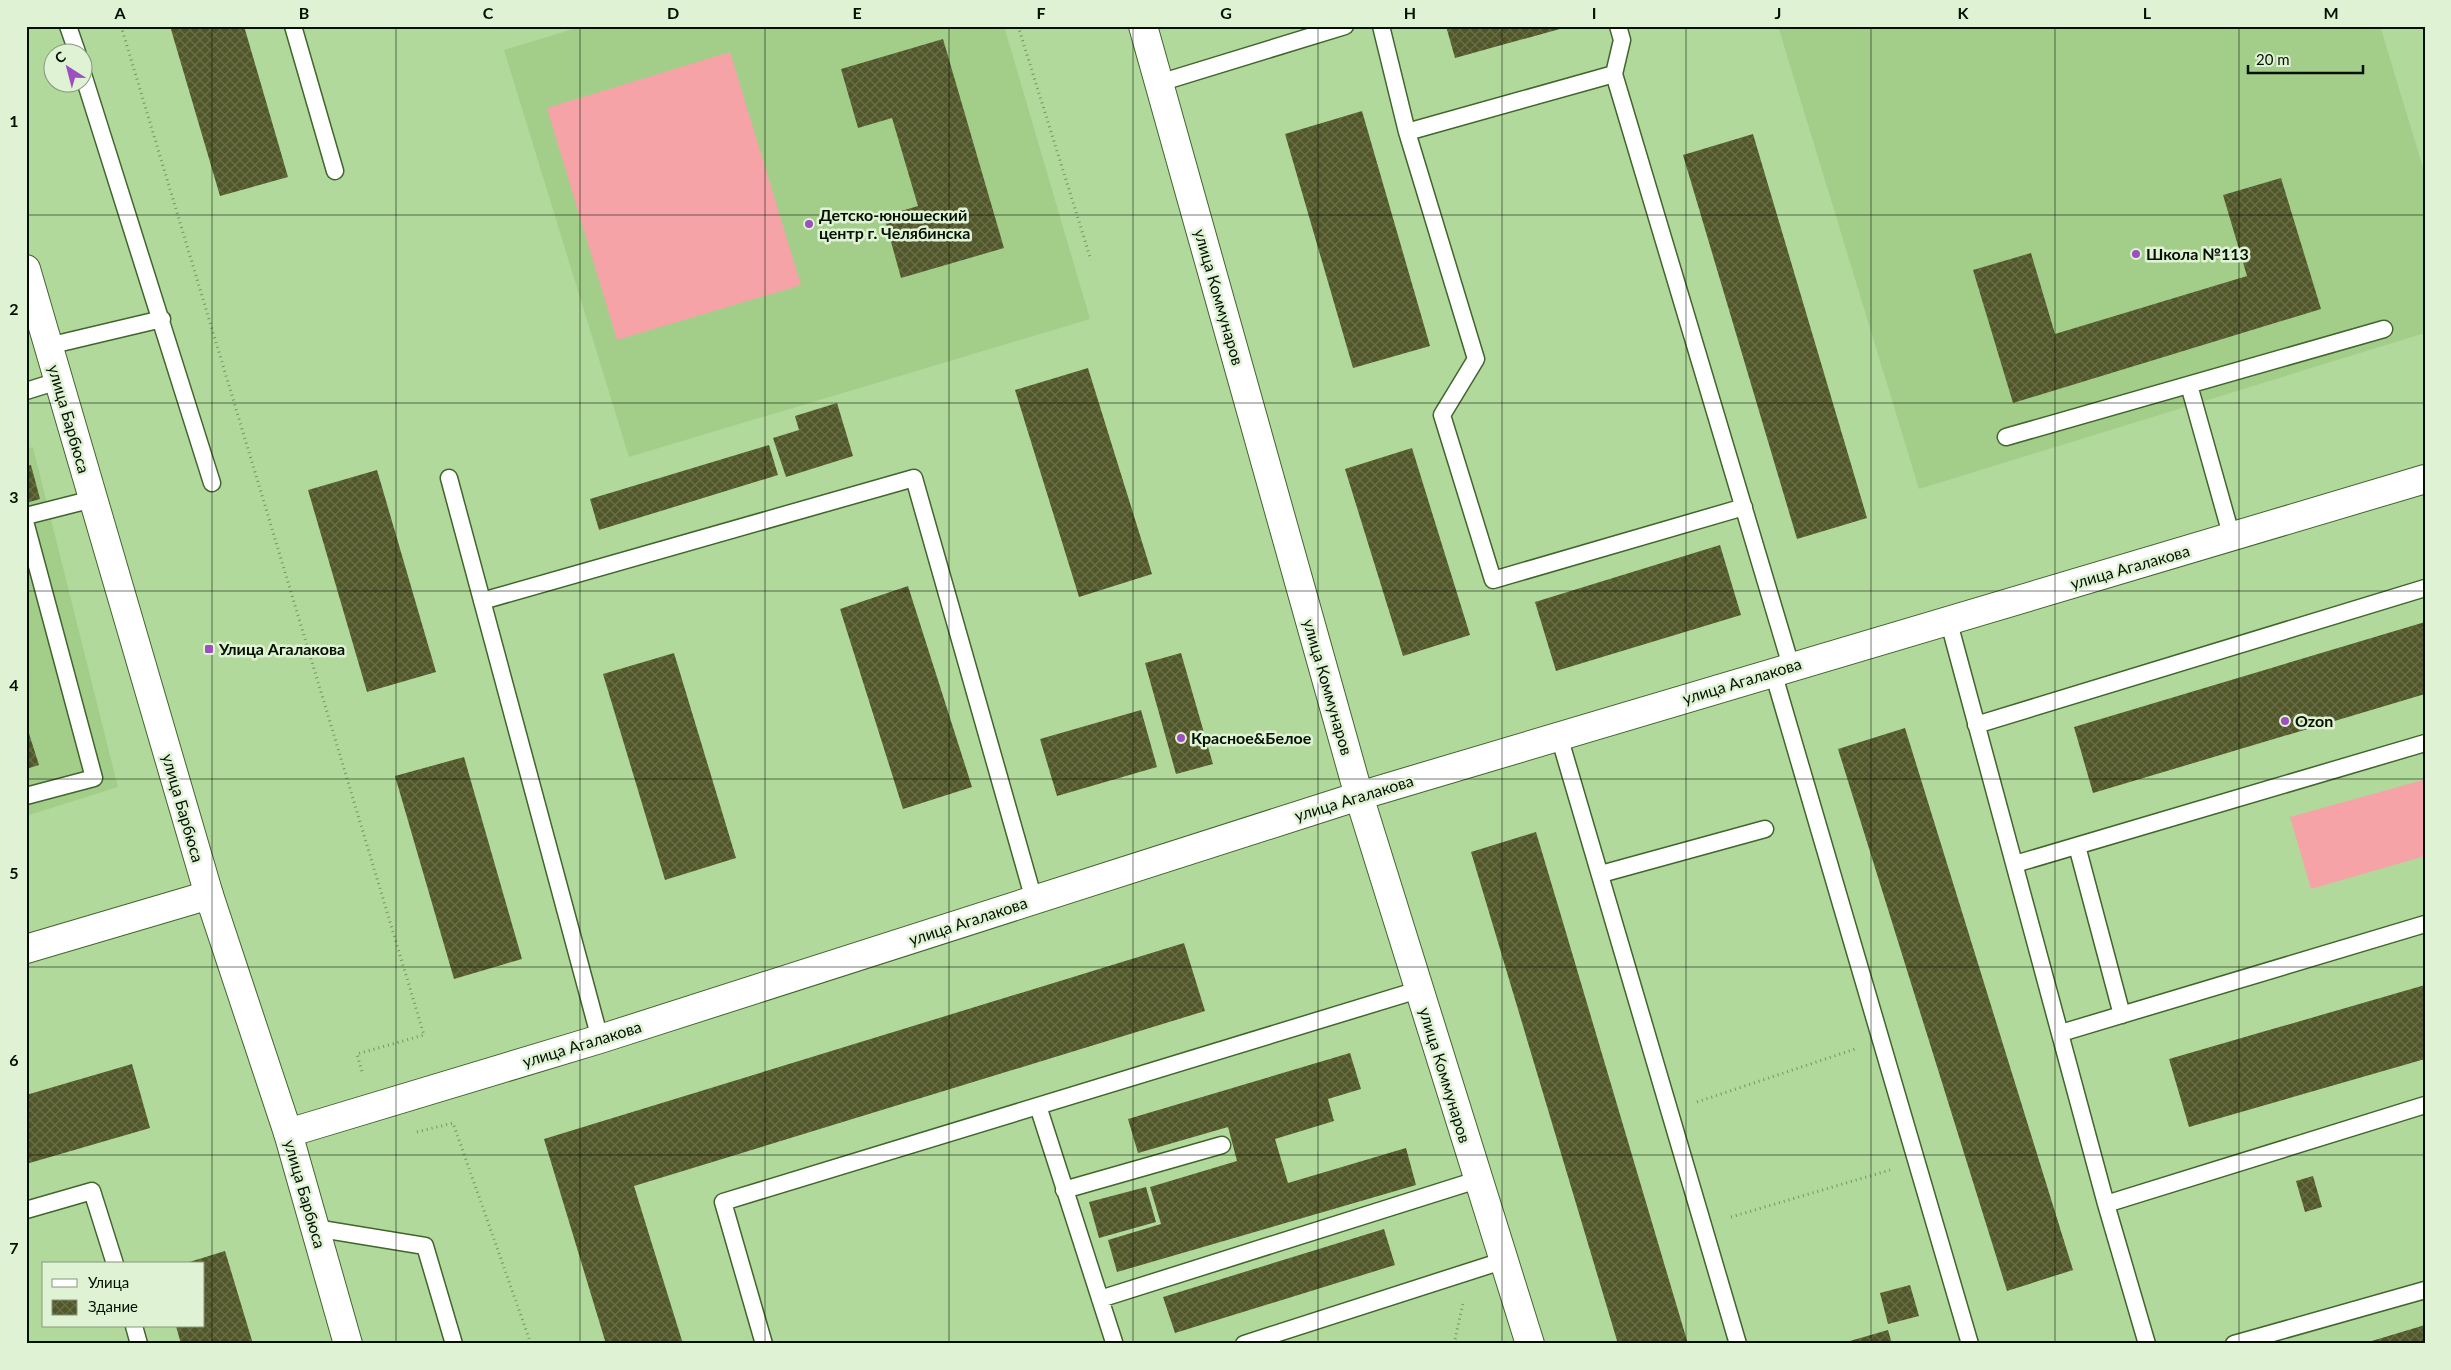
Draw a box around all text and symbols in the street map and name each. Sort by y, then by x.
text: A [113,3,126,22]
text: B [299,3,309,22]
text: C [483,3,494,22]
text: D [667,3,679,22]
text: E [852,3,862,22]
text: F [1036,3,1046,22]
text: G [1220,3,1232,22]
text: H [1404,3,1416,22]
text: I [1592,3,1596,22]
text: J [1775,3,1781,22]
text: K [1958,3,1970,22]
text: L [2143,3,2152,22]
text: M [2323,3,2339,22]
north arrow [42,42,92,92]
scale bar [2248,42,2364,74]
text: С [51,47,69,67]
text: 20 m [2256,50,2290,68]
text: 1 [9,111,19,130]
place label: Детско-юношеский центр г. Челябинска [819,205,970,242]
marker: Детско-юношеский центр г. Челябинска [803,218,815,230]
street label: улица Коммунаров [1191,227,1248,367]
place label: Школа №113 [2146,244,2249,263]
marker: Школа №113 [2130,248,2142,260]
text: 2 [9,299,19,318]
street label: улица Барбюса [45,362,94,475]
text: 3 [9,487,19,506]
street label: улица Агалакова [2068,540,2192,593]
street label: улица Коммунаров [1300,617,1357,757]
place label: Улица Агалакова [218,639,345,658]
marker: Улица Агалакова [203,643,215,655]
street label: улица Агалакова [1680,653,1804,708]
text: 4 [9,675,19,694]
place label: Ozon [2295,711,2333,730]
marker: Ozon [2279,715,2291,727]
place label: Красное&Белое [1191,728,1312,747]
marker: Красное&Белое [1175,732,1187,744]
street label: улица Барбюса [159,751,208,864]
street label: улица Агалакова [1292,770,1416,825]
text: 5 [9,863,19,882]
street label: улица Агалакова [906,892,1029,949]
street label: улица Коммунаров [1416,1005,1475,1145]
street label: улица Агалакова [520,1016,644,1071]
text: 6 [9,1050,19,1069]
street label: улица Барбюса [281,1137,330,1250]
text: 7 [9,1238,19,1257]
legend [42,1262,205,1328]
text: Улица [88,1273,129,1291]
text: Здание [88,1297,138,1315]

